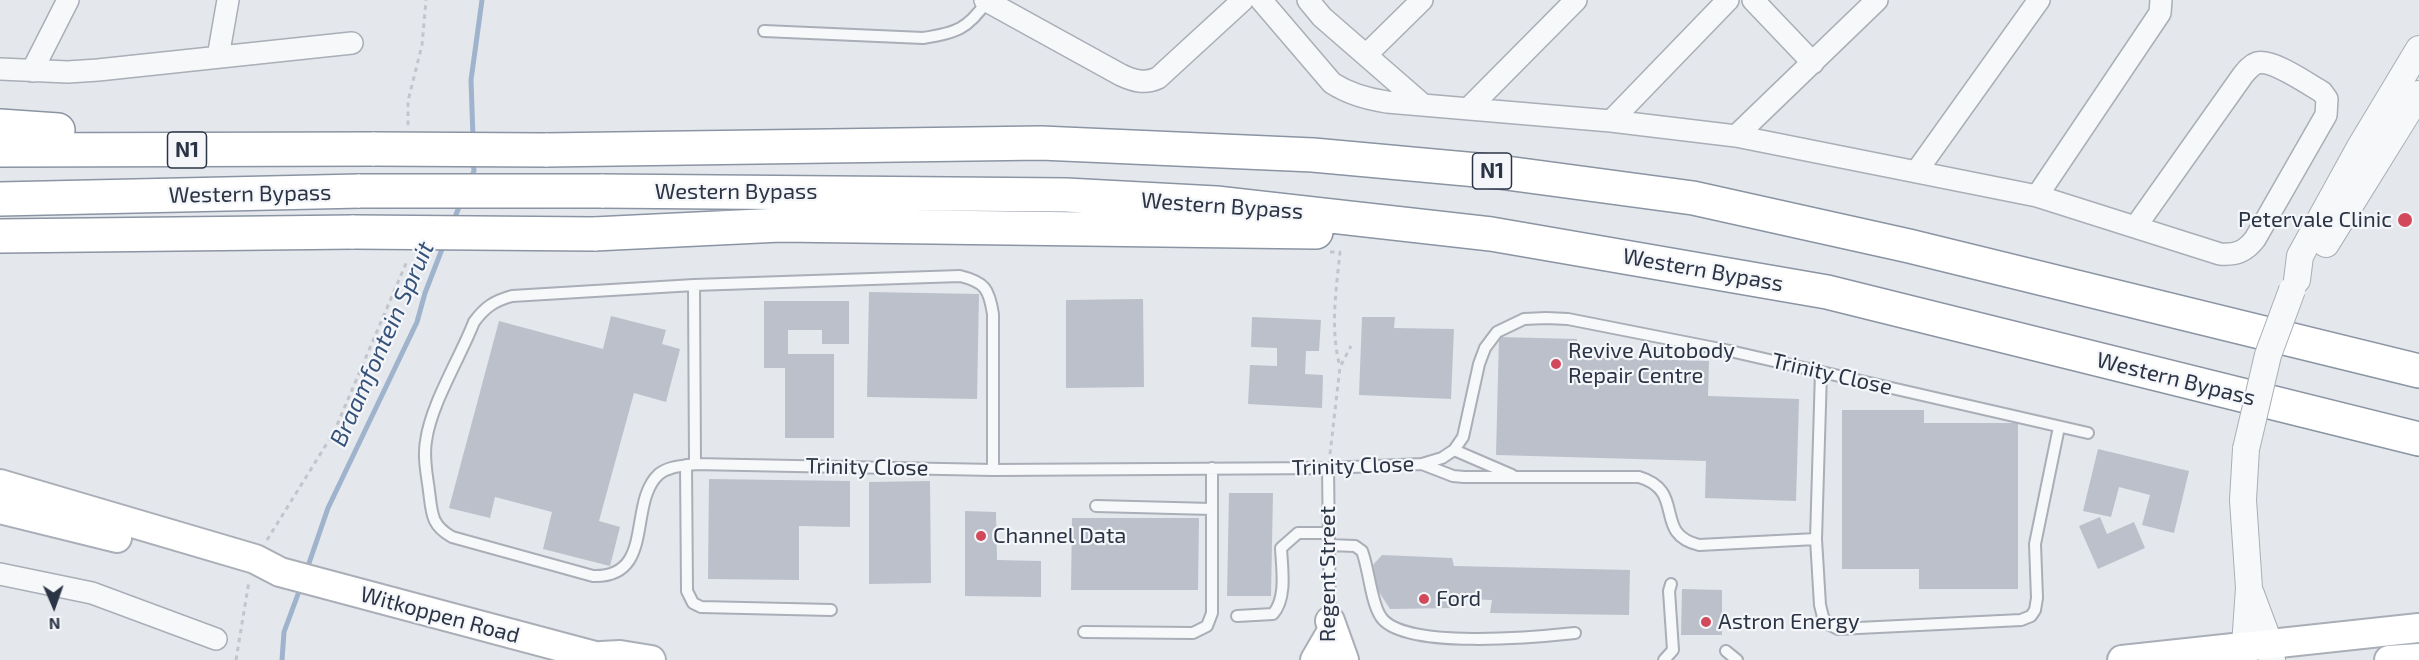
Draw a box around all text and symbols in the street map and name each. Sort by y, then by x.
road number: N1 [168,132,207,168]
road number: N1 [1472,153,1512,189]
street label: Western Bypass [168,179,332,209]
street label: Western Bypass [655,179,817,205]
street label: Western Bypass [1140,187,1304,225]
place label: Petervale Clinic [2238,207,2392,233]
marker: Petervale Clinic [2396,211,2414,229]
water label: Braamfontein Spruit [324,237,440,451]
street label: Western Bypass [1621,243,1785,297]
place label: Revive Autobody Repair Centre [1568,338,1735,390]
street label: Trinity Close [1769,347,1895,401]
street label: Western Bypass [2094,347,2258,411]
marker: Revive Autobody Repair Centre [1549,357,1563,371]
street label: Trinity Close [1291,451,1415,481]
street label: Trinity Close [805,453,929,481]
street label: Regent Street [1315,506,1341,642]
place label: Channel Data [993,523,1126,549]
marker: Channel Data [974,529,988,543]
north arrow [24,576,84,636]
street label: Witkoppen Road [358,581,522,649]
place label: Ford [1436,586,1481,612]
marker: Ford [1417,592,1431,606]
place label: Astron Energy [1718,609,1860,635]
text: N [49,615,61,634]
marker: Astron Energy [1699,615,1713,629]

